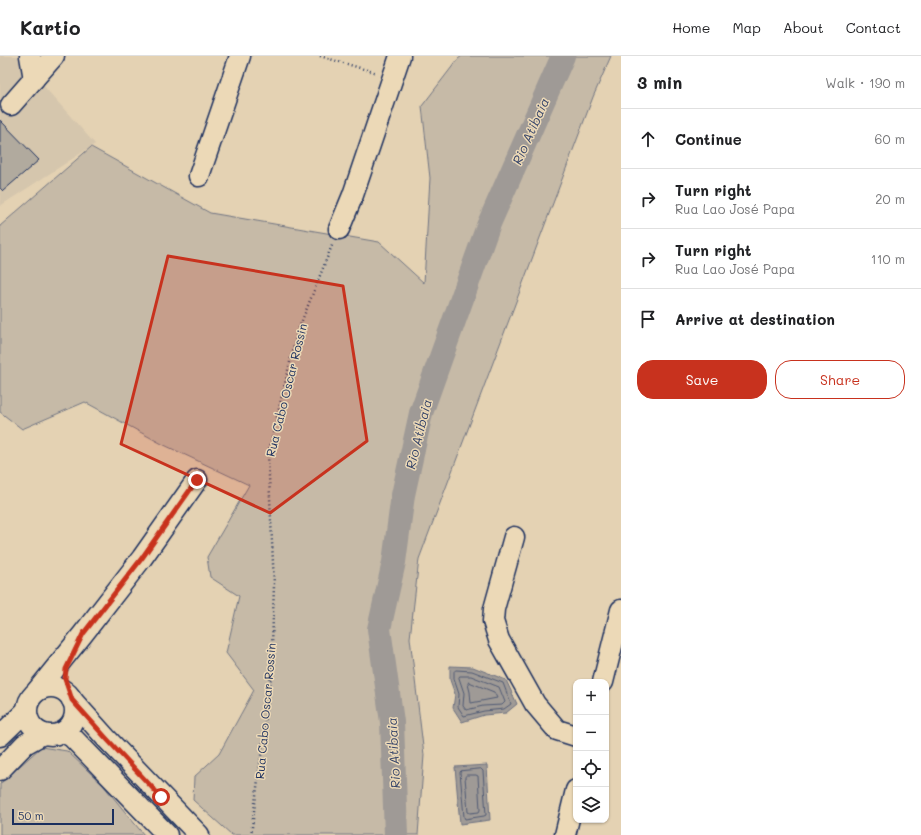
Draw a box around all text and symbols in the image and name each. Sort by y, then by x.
text: Kartio [20,15,80,40]
text: Home [672,18,710,37]
text: Map [732,18,761,37]
text: About [783,18,824,37]
text: Contact [846,18,901,37]
text: 3 min [637,71,682,93]
text: Walk · 190 m [825,74,905,91]
water label: Rio Atibaia [508,95,552,167]
icon: ahead [637,128,659,150]
text: Continue [675,129,742,149]
text: 60 m [875,130,905,147]
text: Turn right [675,180,752,200]
icon: right [637,188,659,210]
text: 20 m [875,190,905,207]
text: Rua Lao José Papa [675,200,795,217]
text: Turn right [675,240,752,260]
icon: right [637,248,659,270]
text: 110 m [871,250,905,267]
text: Rua Lao José Papa [675,260,795,277]
icon: arrive [637,308,659,330]
text: Arrive at destination [675,309,835,329]
street label: Rua Cabo Oscar Rossin [262,322,310,458]
button: Save [637,360,767,399]
button: Share [775,360,905,399]
water label: Rio Atibaia [401,397,435,471]
route end [188,471,206,489]
street label: Rua Cabo Oscar Rossin [251,642,279,780]
map controls [573,679,609,823]
button: + [573,679,609,715]
button: − [573,715,609,751]
water label: Rio Atibaia [383,717,403,789]
button: locate [573,751,609,787]
button: layers [573,787,609,823]
route start [152,788,170,806]
scale bar [12,807,114,826]
text: 50 m [18,808,44,823]

